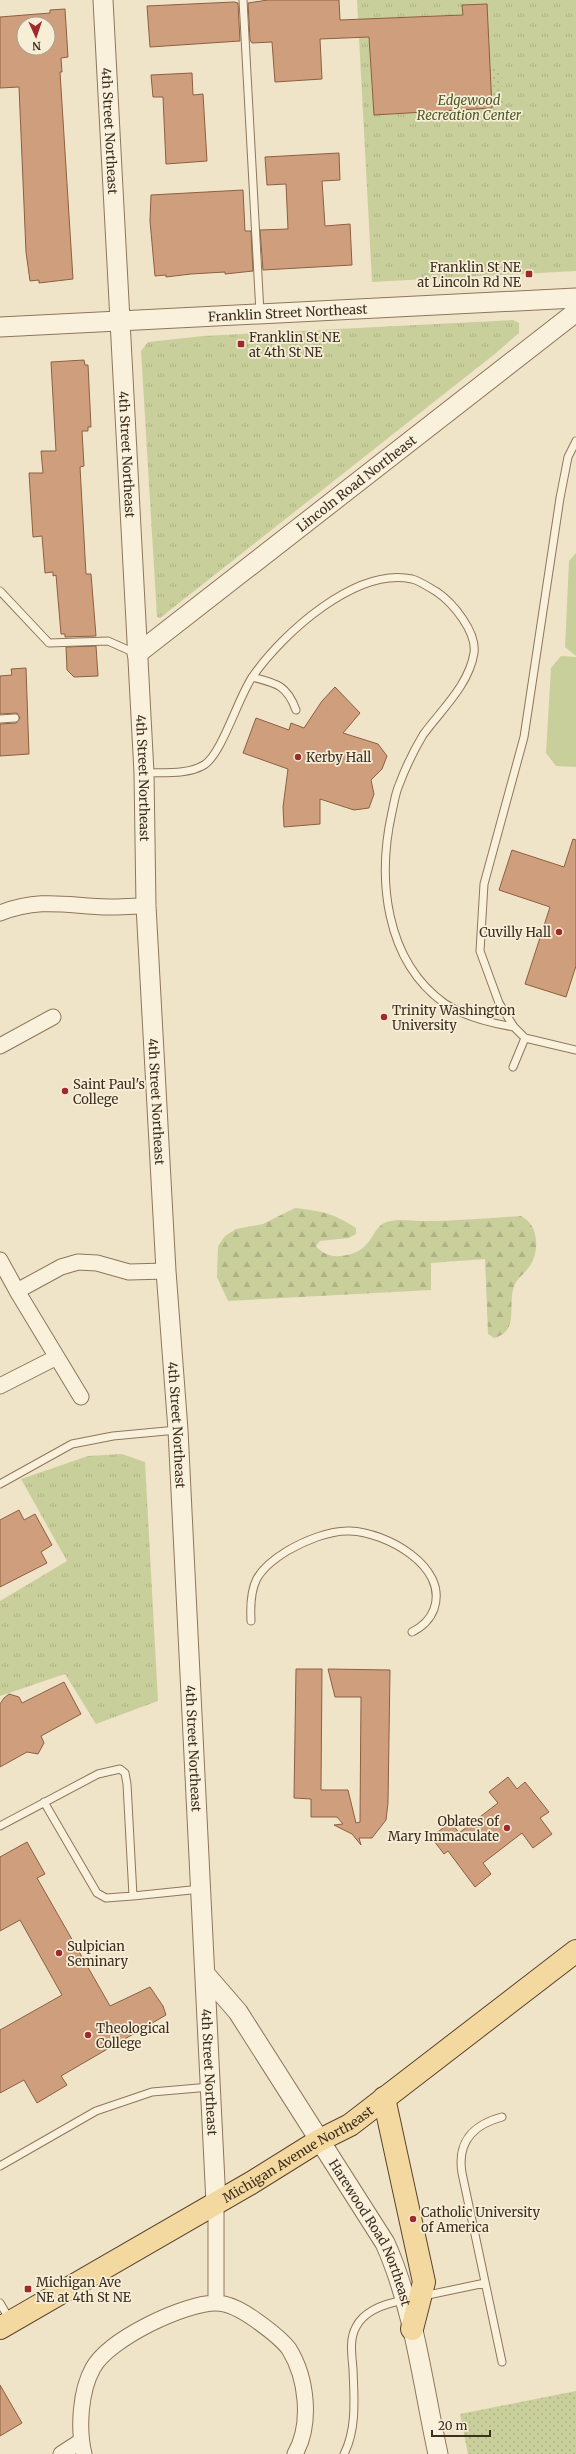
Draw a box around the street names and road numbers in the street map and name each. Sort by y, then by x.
street label: 4th Street Northeast [98,67,122,195]
street label: Franklin Street Northeast [207,300,368,325]
street label: 4th Street Northeast [115,390,139,518]
street label: Lincoln Road Northeast [293,431,420,535]
street label: 4th Street Northeast [132,714,154,842]
street label: 4th Street Northeast [145,1038,169,1165]
street label: 4th Street Northeast [164,1361,189,1489]
street label: 4th Street Northeast [182,1685,205,1812]
street label: 4th Street Northeast [198,2008,221,2136]
street label: Michigan Avenue Northeast [219,2102,377,2206]
street label: Harewood Road Northeast [325,2156,415,2308]

